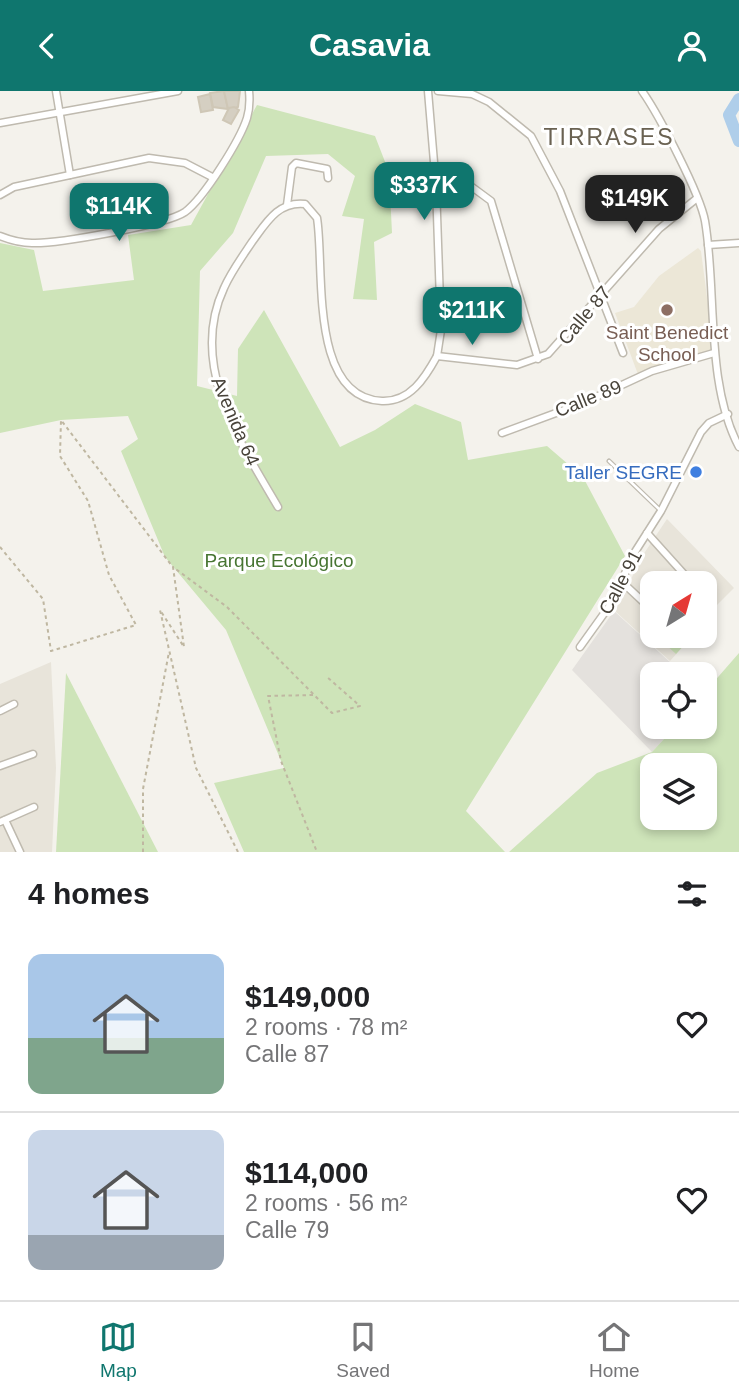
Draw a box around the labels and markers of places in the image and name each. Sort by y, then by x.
pin: $337K [375,163,473,222]
pin: $149K [586,176,684,235]
pin: $114K [70,183,168,243]
pin: $211K [423,287,521,347]
marker: Saint Benedict School [659,302,675,318]
place label: Saint Benedict School [606,322,729,365]
place label: Taller SEGRE [565,462,682,483]
marker: Taller SEGRE [688,464,704,480]

